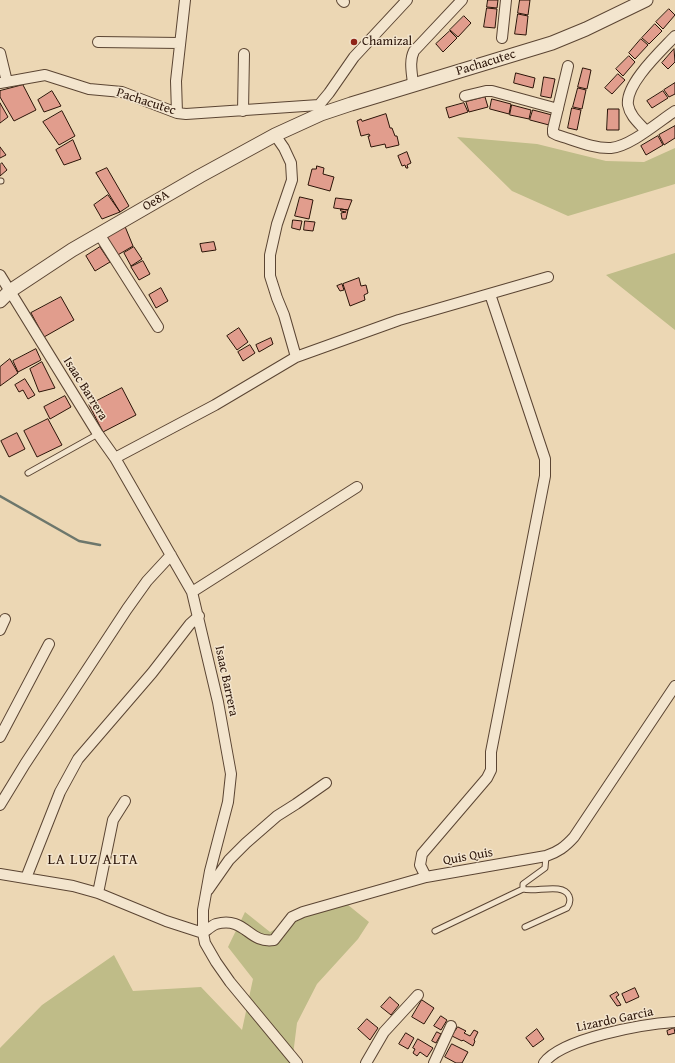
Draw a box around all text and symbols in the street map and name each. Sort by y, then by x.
place label: Chamizal [362,34,412,50]
marker: Chamizal [349,37,359,47]
street label: Pachacutec [454,47,518,79]
street label: Pachacutec [114,85,178,119]
street label: Oe8A [140,187,172,215]
street label: Isaac Barrera [59,355,111,423]
street label: Isaac Barrera [211,644,241,718]
street label: Quis Quis [442,845,494,869]
district label: LA LUZ ALTA [47,851,139,869]
street label: Lizardo Garcia [575,1004,655,1036]

